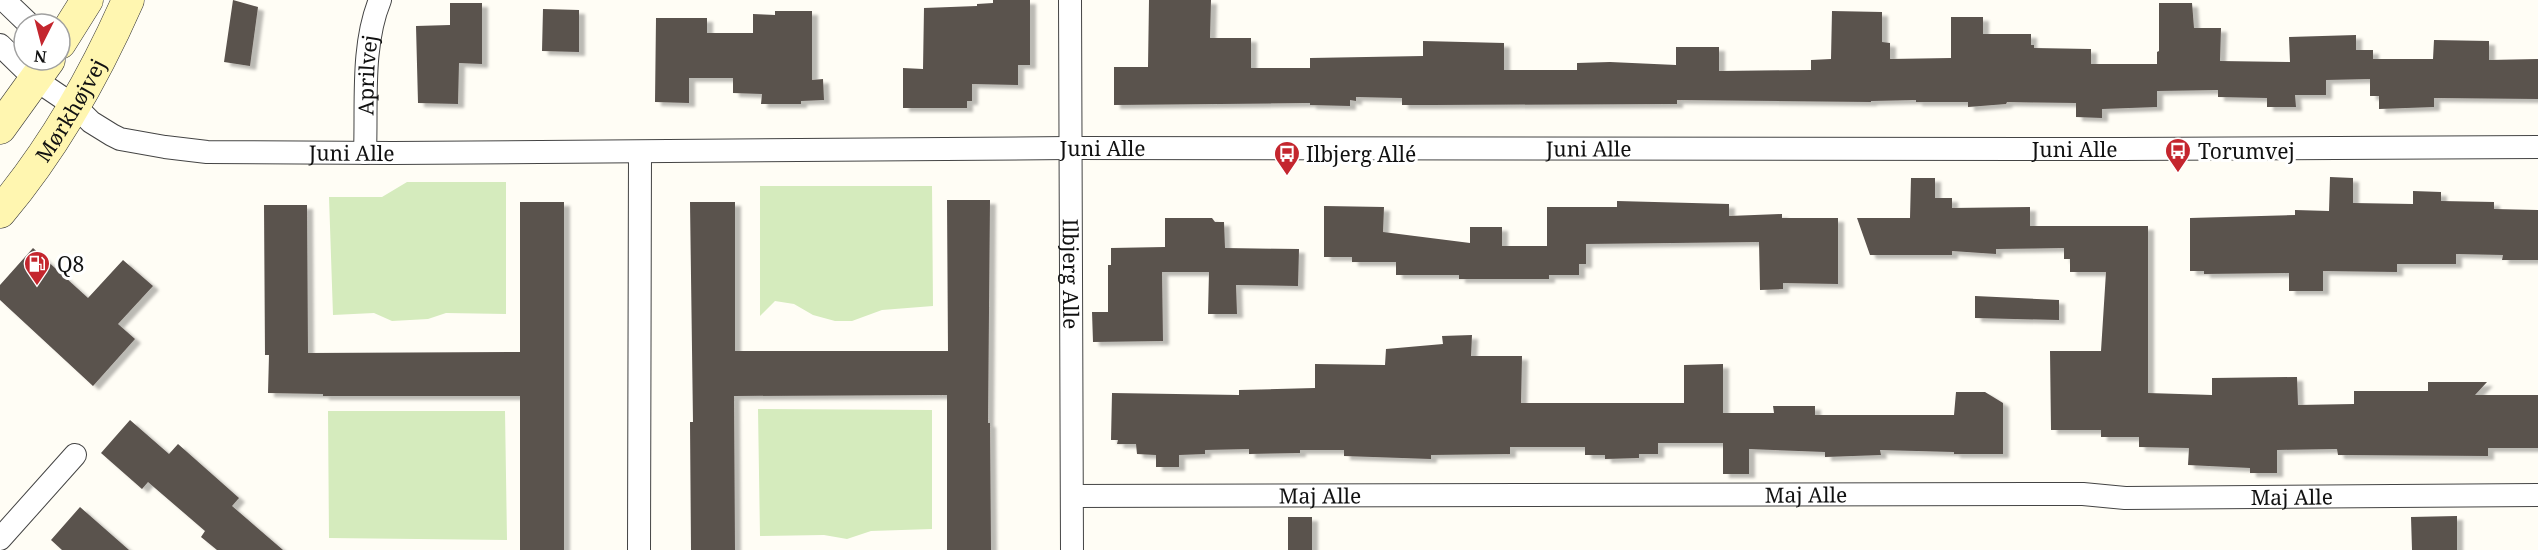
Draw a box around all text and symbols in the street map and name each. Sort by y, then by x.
north arrow [12,12,72,72]
street label: Aprilvej [352,33,384,115]
text: N [33,45,48,69]
street label: Mørkhøjvej [29,54,112,167]
street label: Juni Alle [1059,134,1146,162]
street label: Juni Alle [1545,134,1632,163]
street label: Juni Alle [2031,135,2118,163]
bus stop icon: Torumvej [2163,136,2193,174]
place label: Torumvej [2198,137,2295,165]
street label: Juni Alle [308,139,395,167]
bus stop icon: Ilbjerg Allé [1272,139,1302,177]
place label: Ilbjerg Allé [1306,140,1416,168]
street label: Ilbjerg Alle [1057,219,1085,329]
fuel station icon: Q8 [22,249,52,287]
place label: Q8 [57,250,84,278]
street label: Maj Alle [1765,480,1847,509]
street label: Maj Alle [1279,481,1361,510]
street label: Maj Alle [2251,482,2333,511]

